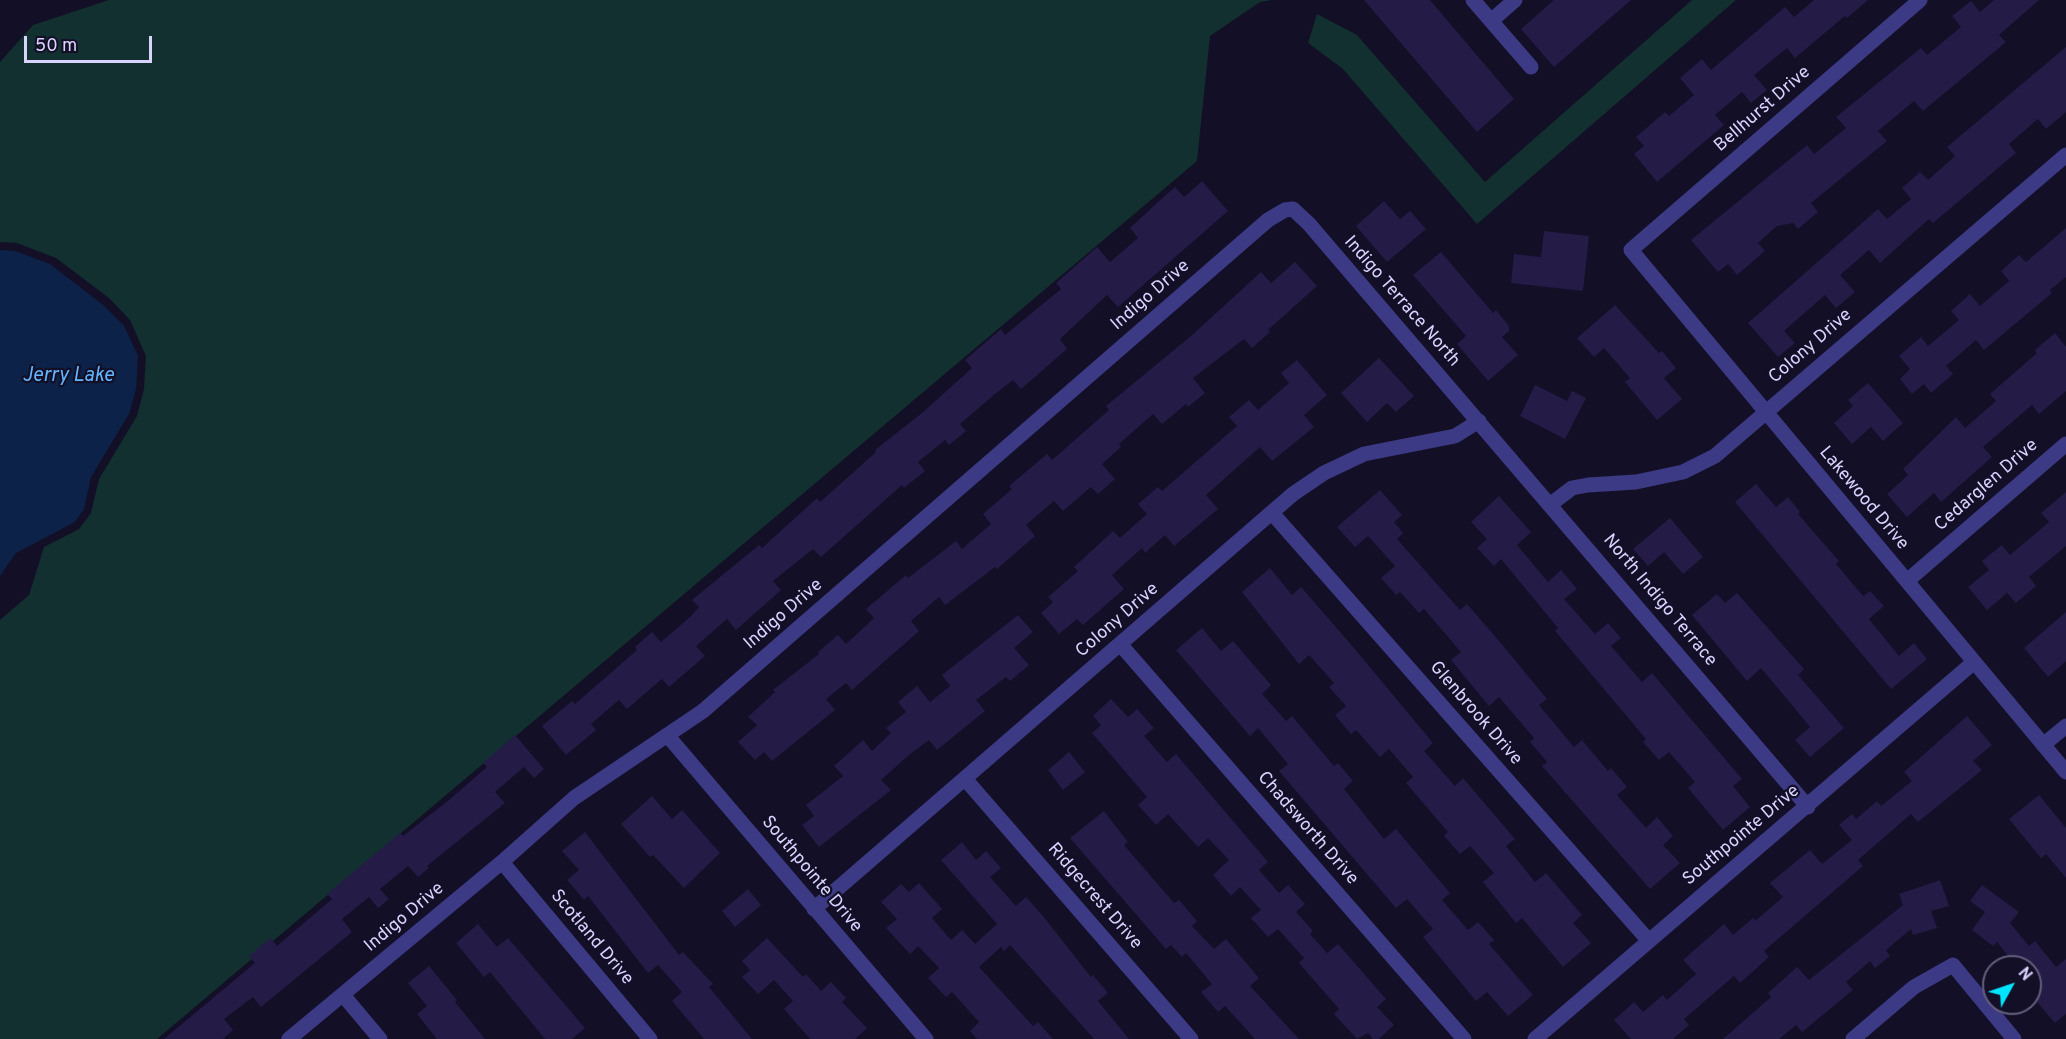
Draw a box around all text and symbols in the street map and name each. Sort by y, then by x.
scale bar [27,24,154,62]
text: 50 m [35,35,77,58]
street label: Bellhurst Drive [1711,62,1815,158]
street label: Indigo Terrace North [1338,232,1464,372]
street label: Indigo Drive [1107,256,1195,336]
street label: Colony Drive [1765,305,1857,389]
water label: Jerry Lake [22,365,114,389]
street label: Cedarglen Drive [1931,435,2043,537]
street label: Lakewood Drive [1813,443,1913,555]
street label: North Indigo Terrace [1597,530,1721,672]
street label: Indigo Drive [740,575,828,655]
street label: Colony Drive [1072,579,1164,663]
street label: Glenbrook Drive [1424,658,1526,770]
street label: Chadsworth Drive [1252,768,1362,890]
street label: Southpointe Drive [1679,781,1805,891]
street label: Southpointe Drive [756,812,866,938]
street label: Ridgecrest Drive [1042,839,1146,955]
street label: Indigo Drive [361,879,449,957]
street label: Scotland Drive [545,886,637,990]
north arrow [1982,955,2042,1015]
text: N [2013,964,2036,986]

